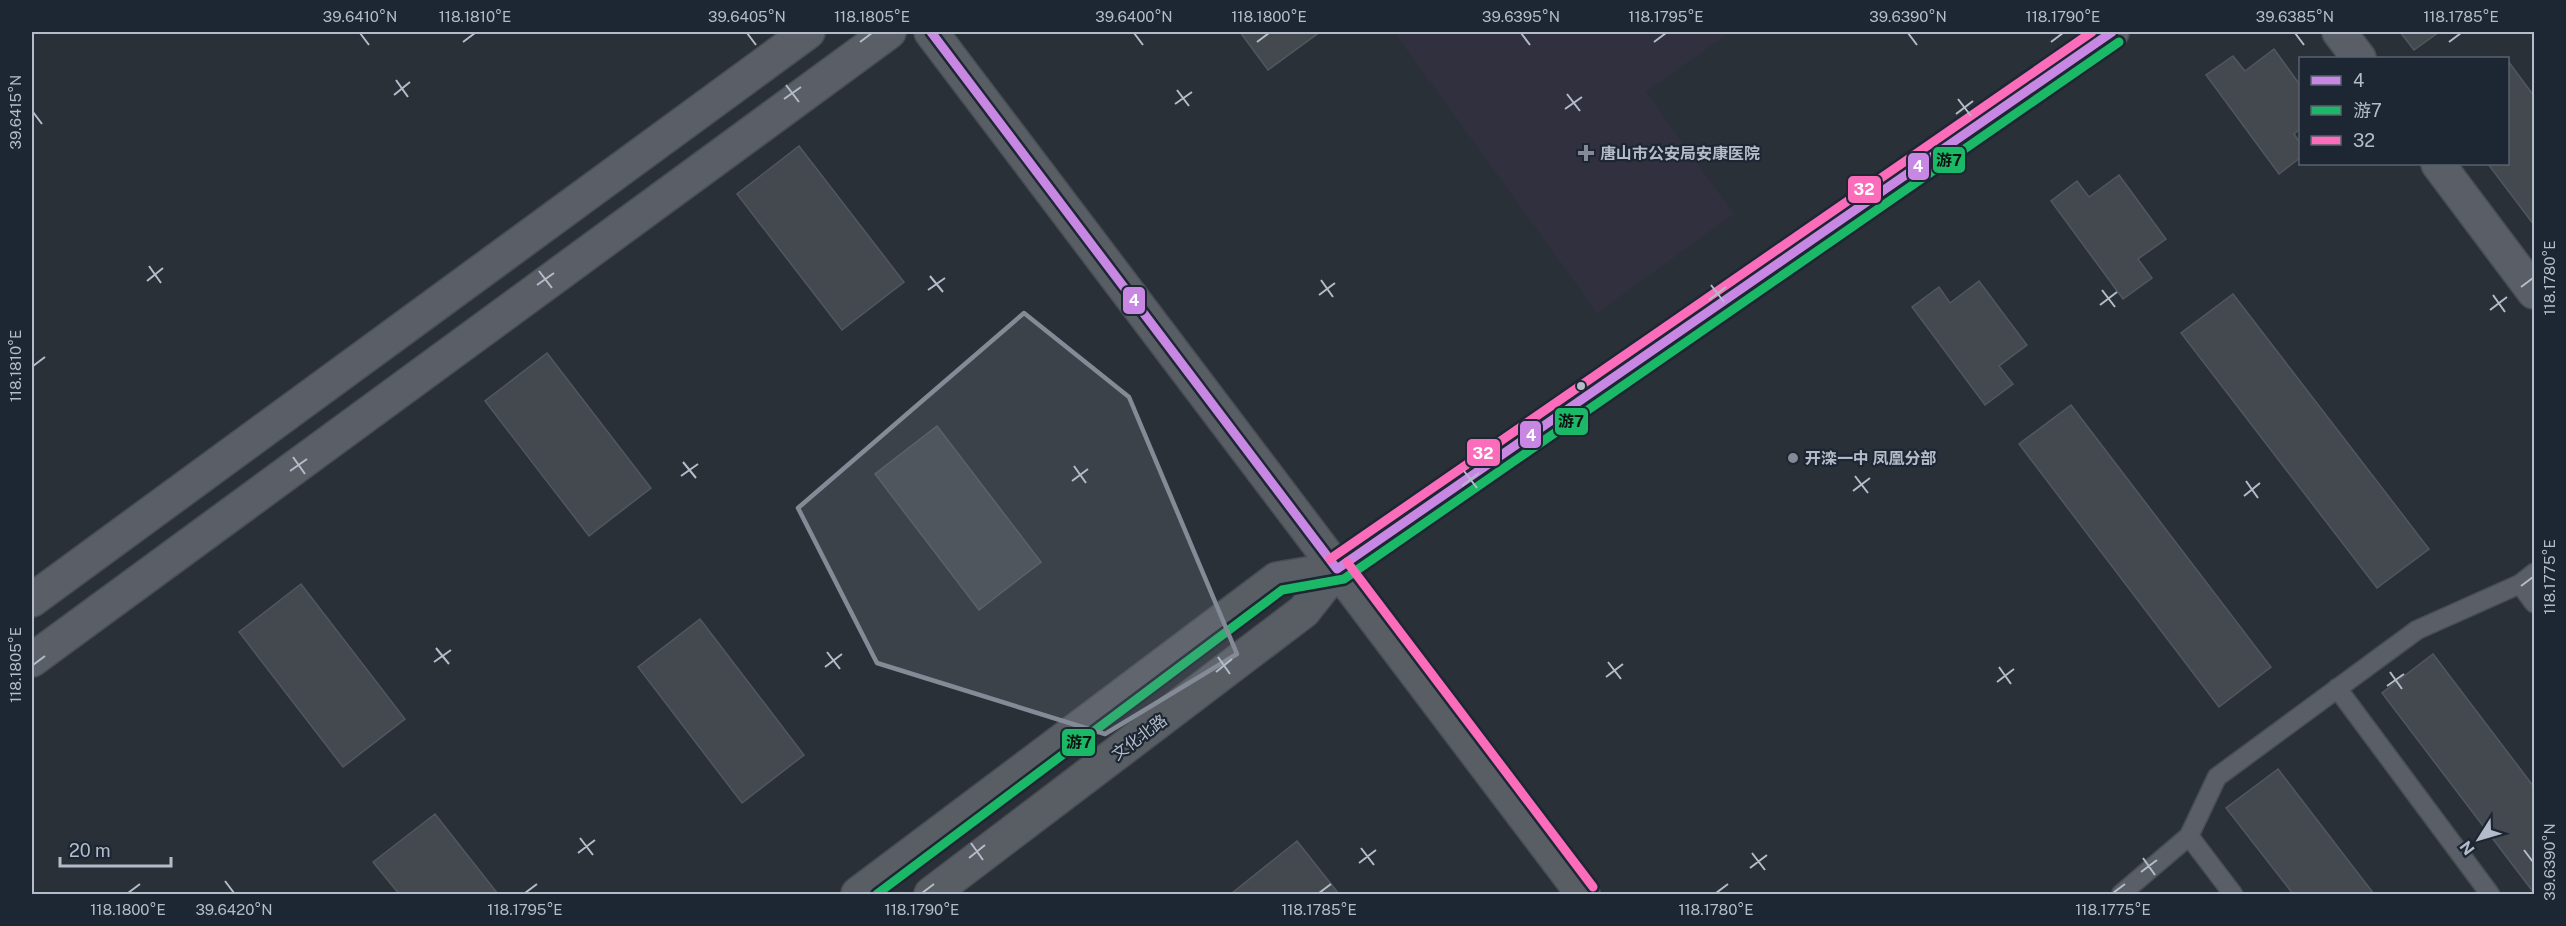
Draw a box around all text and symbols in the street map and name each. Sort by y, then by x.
text: 39.6410°N [323,8,397,25]
text: 118.1810°E [439,8,511,25]
text: 39.6405°N [708,8,786,25]
text: 118.1805°E [834,8,910,25]
text: 39.6400°N [1095,8,1173,25]
text: 118.1800°E [1231,8,1307,25]
text: 39.6395°N [1482,8,1560,25]
text: 118.1795°E [1628,8,1704,25]
text: 39.6390°N [1869,8,1947,25]
text: 118.1790°E [2026,8,2100,25]
text: 39.6385°N [2256,8,2334,25]
text: 118.1785°E [2423,8,2499,25]
legend [2299,57,2509,165]
text: 4 [2353,70,2364,91]
text: 39.6415°N [7,75,24,149]
text: 游7 [2353,100,2382,121]
text: 32 [2353,130,2375,151]
marker: 唐山市公安局安康医院 [1577,144,1595,162]
place label: 唐山市公安局安康医院 [1600,144,1760,163]
line badge: 游7 [1932,146,1966,174]
text: 游7 [1936,151,1962,170]
line badge: 4 [1907,152,1930,181]
text: 4 [1913,157,1924,176]
line badge: 32 [1847,175,1882,204]
text: 32 [1854,180,1874,199]
text: 118.1780°E [2541,240,2558,316]
line badge: 4 [1122,286,1146,315]
text: 4 [1129,291,1140,310]
text: 118.1810°E [7,330,24,402]
unlabelled marker [1575,380,1587,392]
line badge: 游7 [1554,407,1589,436]
text: 游7 [1558,412,1584,431]
line badge: 4 [1519,420,1542,449]
text: 4 [1526,426,1537,445]
line badge: 32 [1466,438,1501,467]
text: 32 [1473,444,1493,463]
place label: 开滦一中 凤凰分部 [1805,449,1937,468]
marker: 开滦一中 凤凰分部 [1786,451,1800,465]
text: 118.1775°E [2541,539,2558,615]
text: 118.1805°E [7,627,24,703]
street label: 文化北路 [1108,711,1171,764]
line badge: 游7 [1061,728,1096,757]
text: 游7 [1066,733,1092,752]
north arrow [2449,809,2509,869]
text: 39.6390°N [2541,823,2558,901]
scale bar [60,830,171,868]
text: N [2456,837,2479,858]
text: 20 m [69,840,111,861]
text: 118.1800°E [90,901,166,918]
text: 39.6420°N [195,901,273,918]
text: 118.1795°E [487,901,563,918]
text: 118.1790°E [885,901,959,918]
text: 118.1785°E [1281,901,1357,918]
text: 118.1780°E [1678,901,1754,918]
text: 118.1775°E [2075,901,2151,918]

